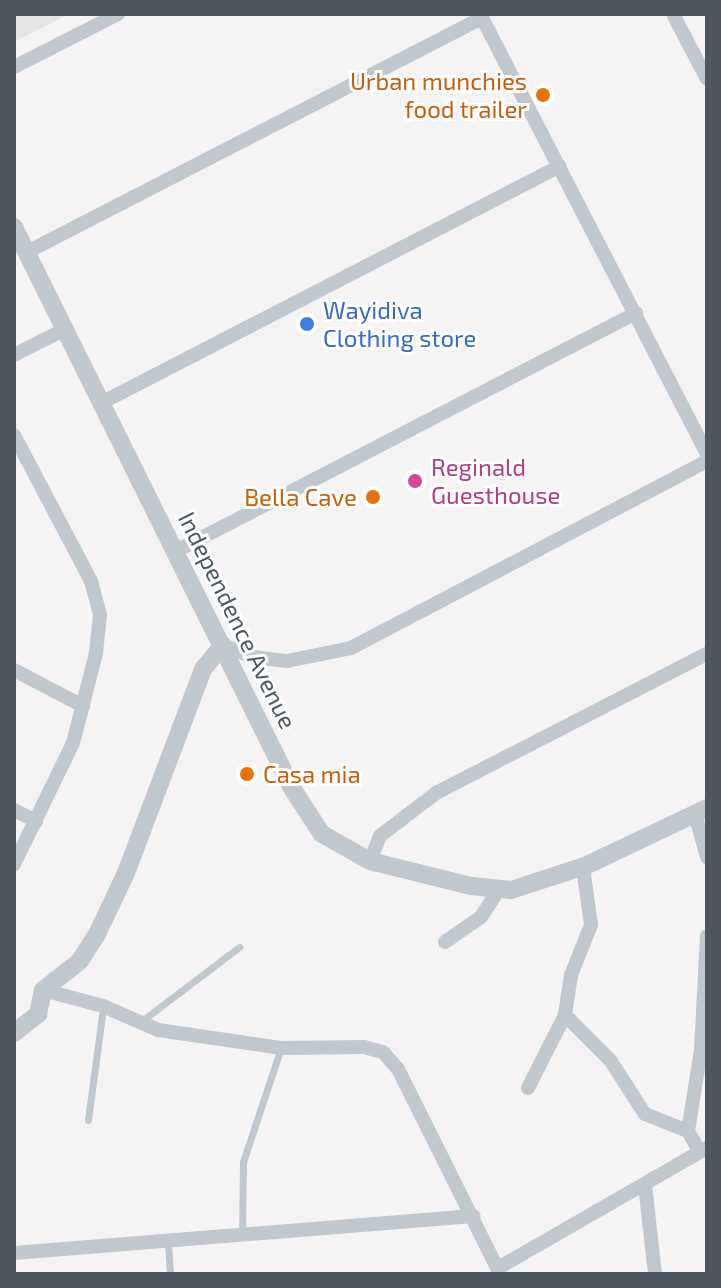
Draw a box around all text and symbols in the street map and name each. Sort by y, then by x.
place label: Urban munchies food trailer [350,67,527,123]
marker: Urban munchies food trailer [534,86,552,104]
place label: Wayidiva Clothing store [323,296,476,352]
marker: Wayidiva Clothing store [298,315,316,333]
place label: Reginald Guesthouse [431,453,560,509]
marker: Reginald Guesthouse [406,472,424,490]
place label: Bella Cave [244,483,357,511]
marker: Bella Cave [364,488,382,506]
street label: Independence Avenue [173,507,303,733]
place label: Casa mia [263,760,361,788]
marker: Casa mia [238,765,256,783]

